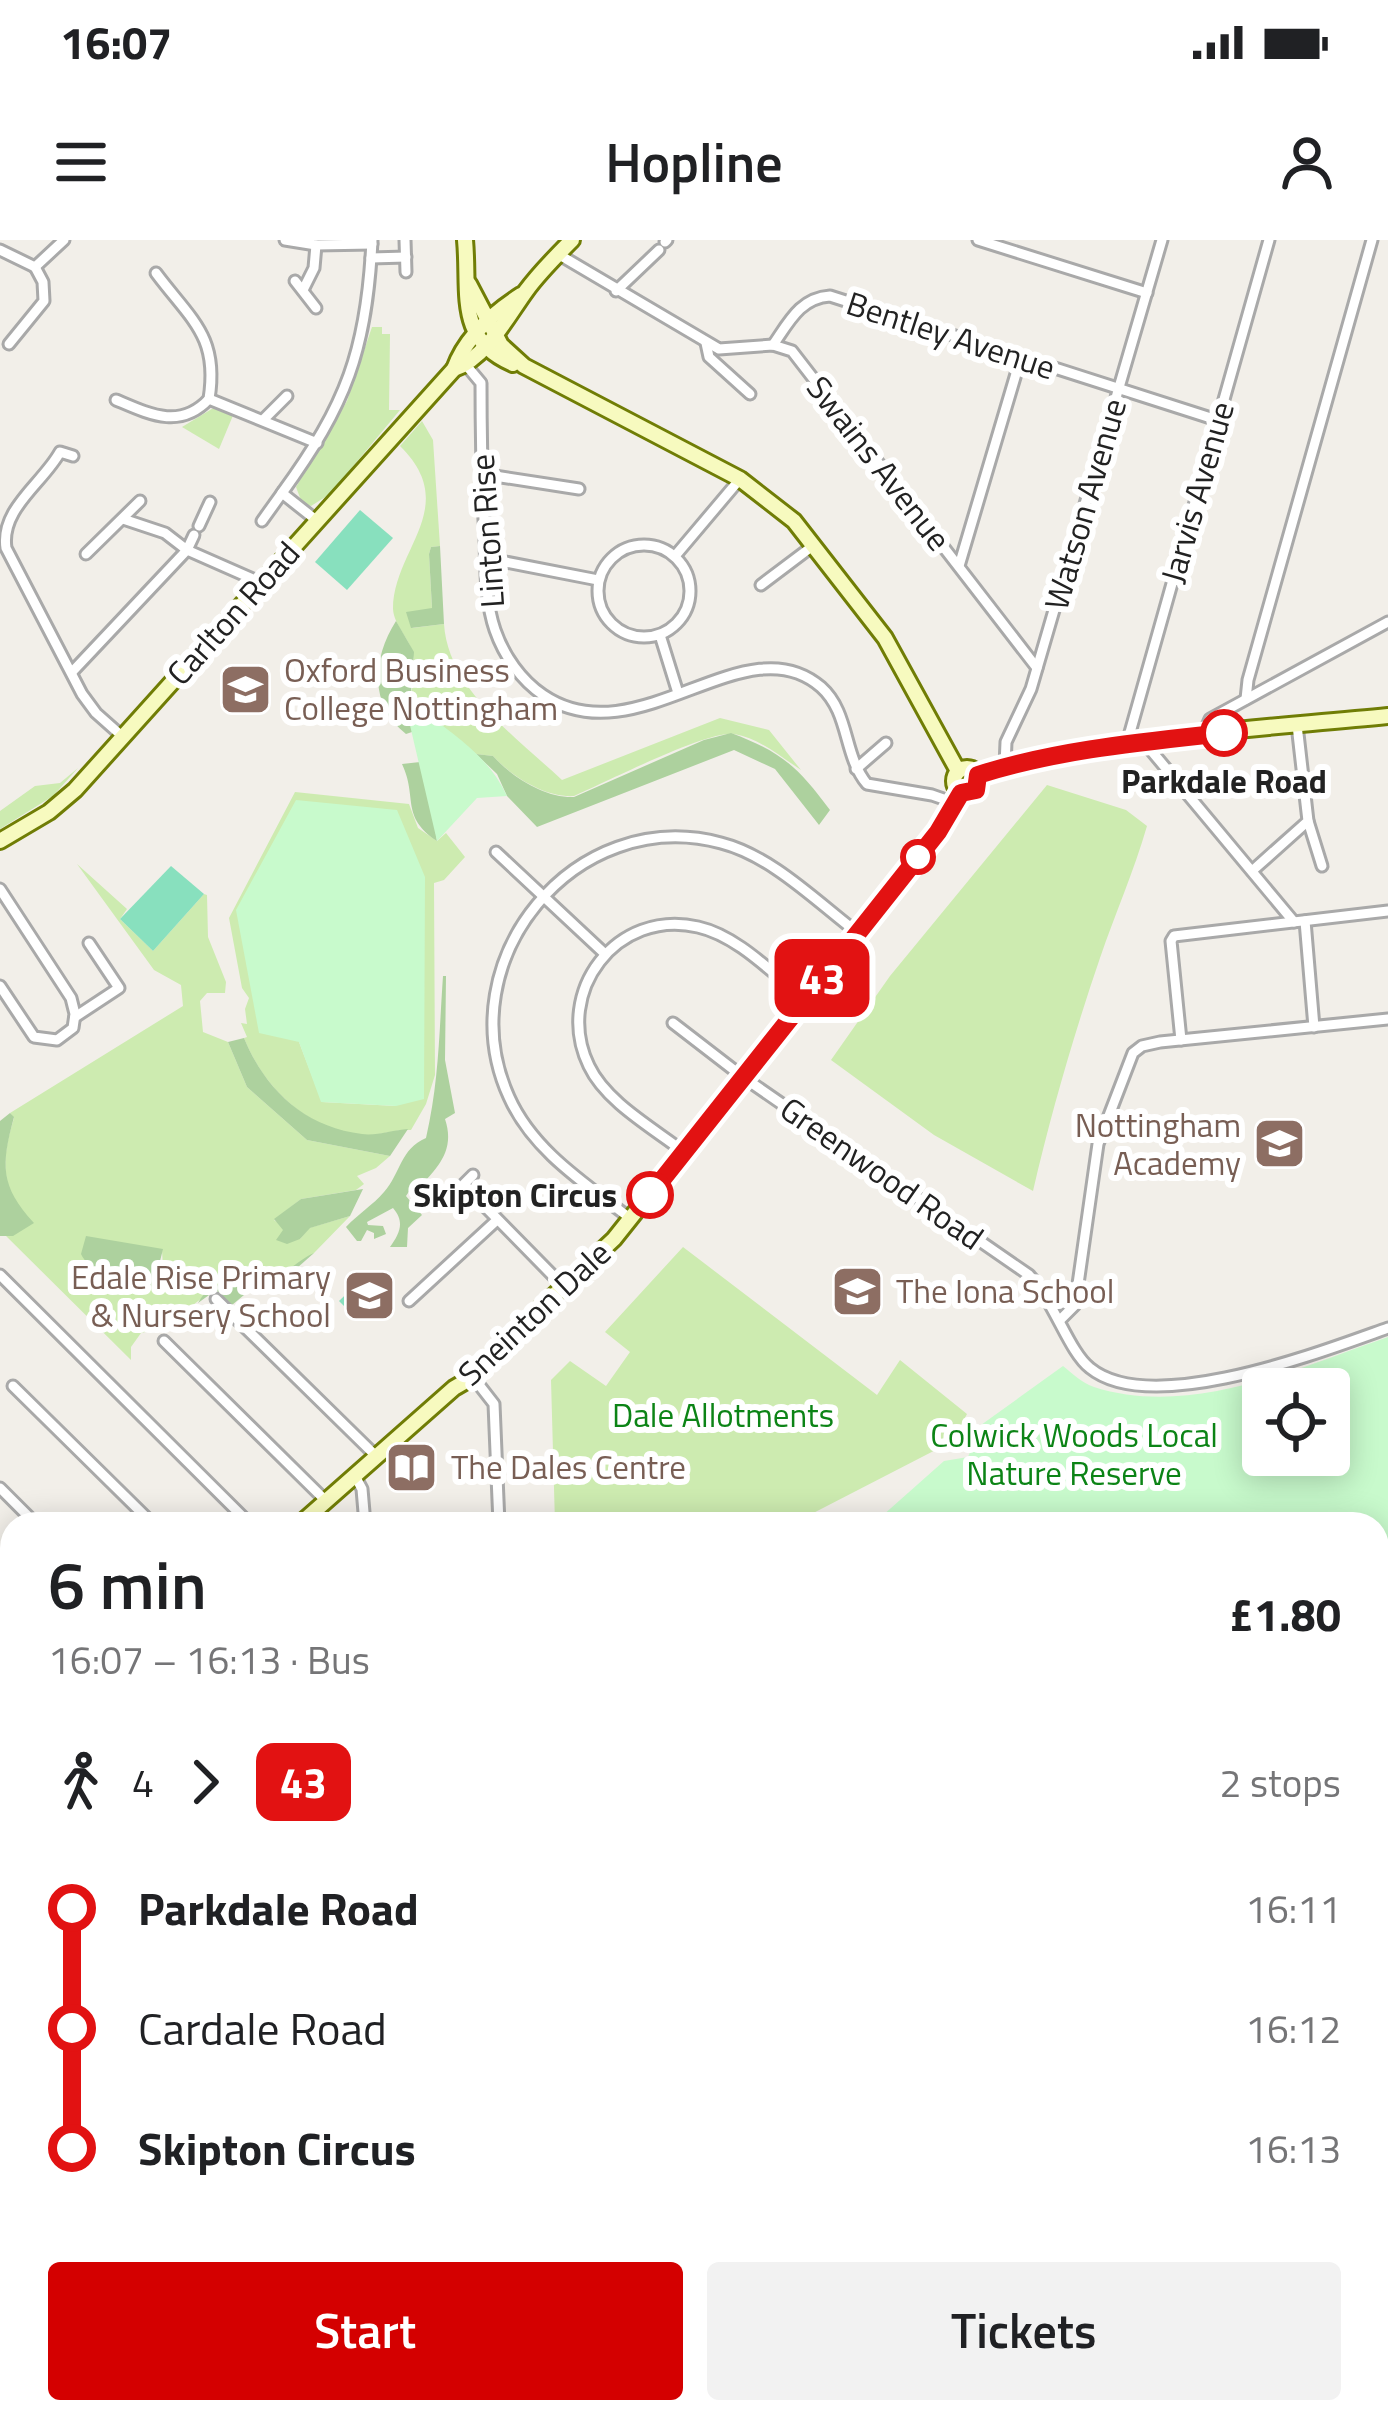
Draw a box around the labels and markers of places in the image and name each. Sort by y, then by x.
place label: Oxford Business College Nottingham [284,645,558,733]
school or university icon: Oxford Business College Nottingham [217,661,273,717]
marker: Parkdale Road [1202,711,1246,755]
place label: Parkdale Road [1121,756,1327,806]
unlabelled marker [902,841,934,873]
place label: Nottingham Academy [1075,1100,1241,1188]
school or university icon: Nottingham Academy [1252,1116,1308,1172]
place label: Skipton Circus [413,1170,617,1220]
marker: Skipton Circus [628,1173,672,1217]
place label: Edale Rise Primary & Nursery School [71,1252,331,1340]
school or university icon: The Iona School [829,1263,885,1319]
place label: The Iona School [896,1266,1114,1316]
school or university icon: Edale Rise Primary & Nursery School [342,1268,398,1324]
library icon: The Dales Centre [384,1439,440,1495]
place label: The Dales Centre [451,1442,686,1492]

